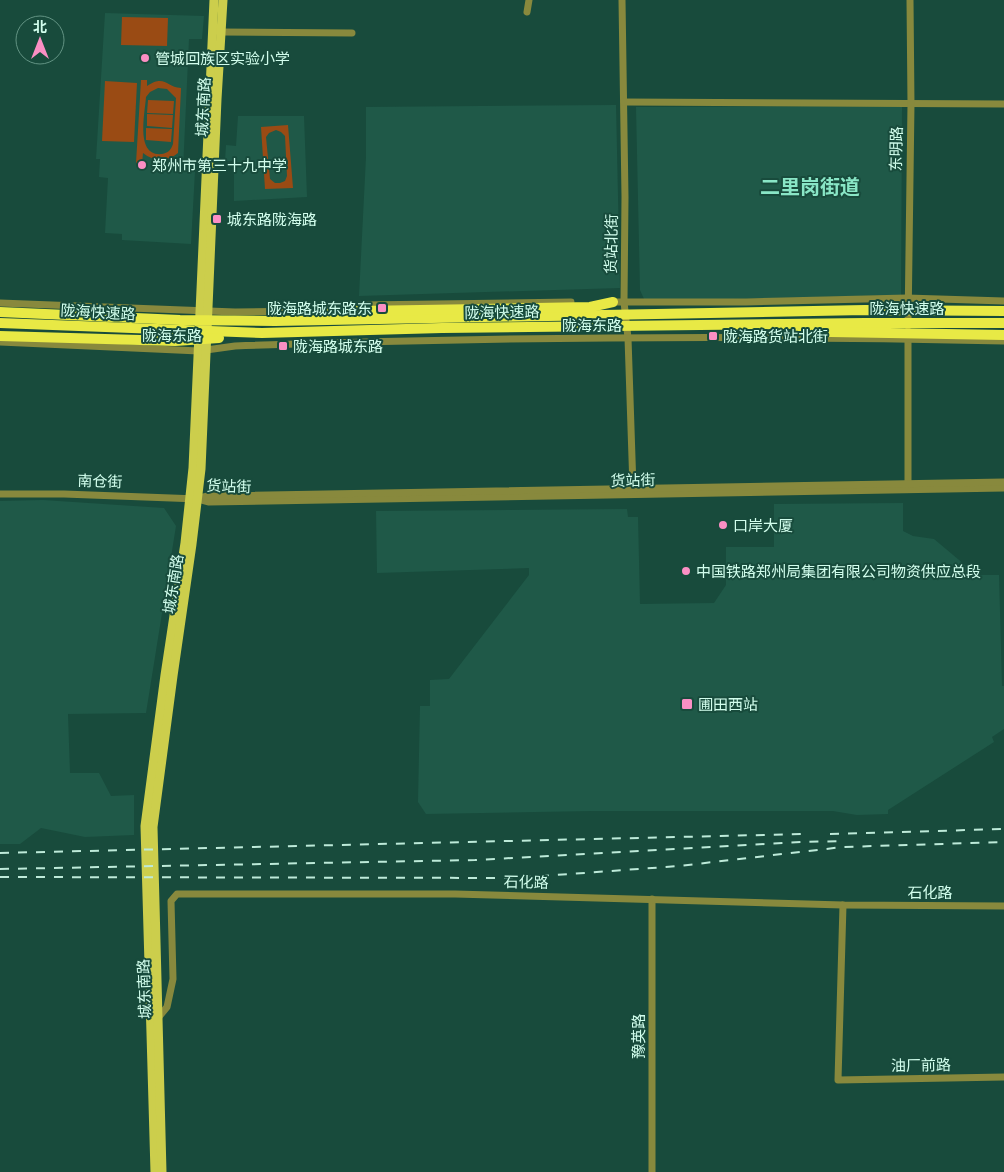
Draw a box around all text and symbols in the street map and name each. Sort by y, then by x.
north arrow [15,15,65,65]
text: 北 [33,19,47,35]
place label: 管城回族区实验小学 [155,50,290,67]
marker: 管城回族区实验小学 [139,52,151,64]
street label: 城东南路 [193,77,213,137]
street label: 东明路 [887,126,905,172]
place label: 郑州市第三十九中学 [152,157,287,174]
marker: 郑州市第三十九中学 [136,159,148,171]
district label: 二里岗街道 [760,175,860,198]
place label: 城东路陇海路 [227,211,317,228]
marker: 城东路陇海路 [211,213,223,225]
street label: 货站北街 [602,214,620,274]
place label: 陇海路城东路东 [267,300,372,317]
street label: 陇海快速路 [869,300,945,317]
street label: 陇海快速路 [60,302,136,322]
marker: 陇海路城东路东 [376,302,388,314]
street label: 陇海快速路 [464,303,540,321]
street label: 陇海东路 [562,317,622,334]
street label: 陇海东路 [142,327,202,344]
place label: 陇海路货站北街 [723,328,828,345]
marker: 陇海路货站北街 [707,330,719,342]
place label: 陇海路城东路 [293,338,383,355]
marker: 陇海路城东路 [277,340,289,352]
street label: 货站街 [610,471,656,489]
street label: 南仓街 [77,472,123,490]
street label: 货站街 [206,477,252,495]
place label: 口岸大厦 [733,517,793,534]
marker: 口岸大厦 [717,519,729,531]
street label: 城东南路 [160,553,186,615]
place label: 中国铁路郑州局集团有限公司物资供应总段 [696,563,981,580]
marker: 中国铁路郑州局集团有限公司物资供应总段 [680,565,692,577]
place label: 圃田西站 [698,696,758,713]
marker: 圃田西站 [680,697,694,711]
street label: 石化路 [503,873,549,891]
street label: 石化路 [907,884,953,901]
street label: 城东南路 [134,959,154,1019]
street label: 豫英路 [630,1013,647,1059]
street label: 油厂前路 [891,1056,951,1074]

